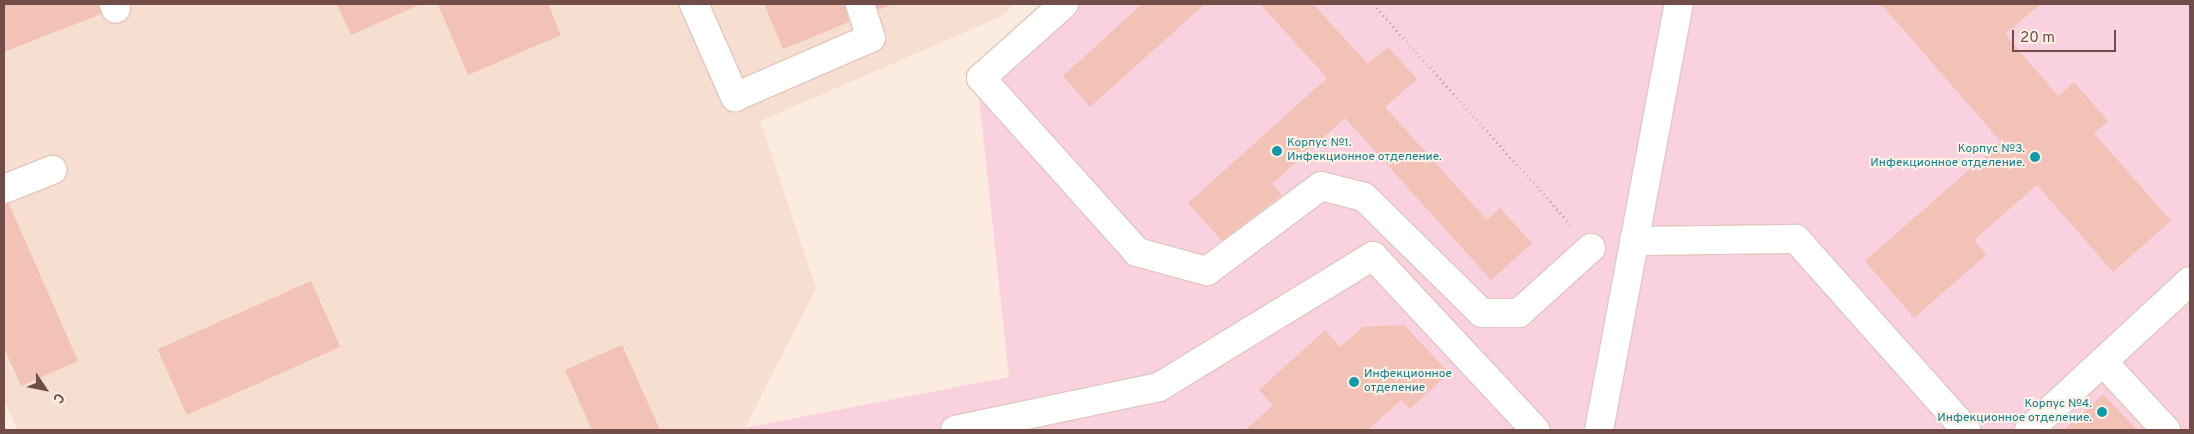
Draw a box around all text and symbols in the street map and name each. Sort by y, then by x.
scale bar [2014,20,2118,52]
text: 20 m [2020,29,2055,48]
place label: Корпус №1. Инфекционное отделение. [1287,137,1442,165]
place label: Корпус №3. Инфекционное отделение. [1870,143,2025,171]
marker: Корпус №1. Инфекционное отделение. [1271,145,1283,157]
marker: Корпус №3. Инфекционное отделение. [2029,151,2041,163]
north arrow [20,364,70,414]
place label: Инфекционное отделение [1364,368,1452,396]
marker: Инфекционное отделение [1348,376,1360,388]
text: С [48,389,67,406]
place label: Корпус №4. Инфекционное отделение. [1937,398,2092,426]
marker: Корпус №4. Инфекционное отделение. [2096,406,2108,418]

